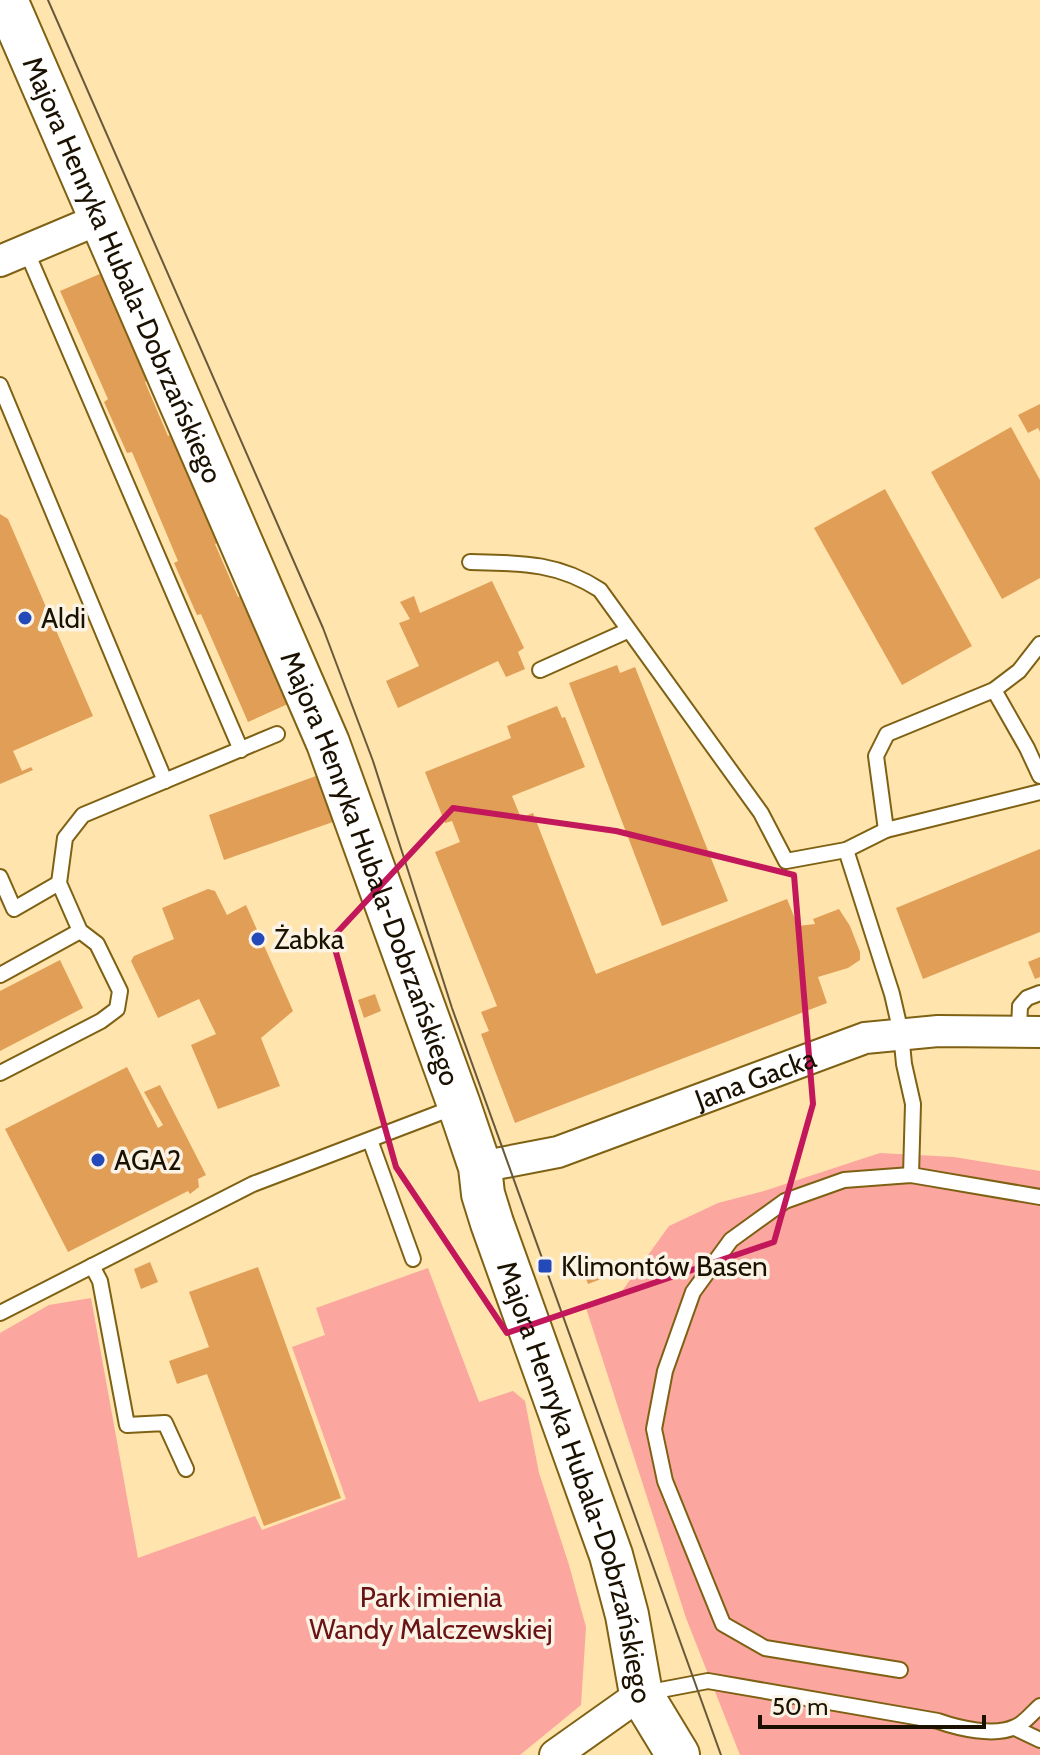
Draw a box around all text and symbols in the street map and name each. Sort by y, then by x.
street label: Majora Henryka Hubala-Dobrzańskiego [16,51,230,488]
place label: Aldi [41,601,86,635]
marker: Aldi [16,609,34,627]
street label: Majora Henryka Hubala-Dobrzańskiego [273,646,468,1090]
place label: Żabka [274,922,345,956]
marker: Żabka [249,930,267,948]
street label: Jana Gacka [689,1041,821,1117]
place label: AGA2 [114,1143,182,1177]
marker: AGA2 [89,1151,107,1169]
place label: Klimontów Basen [561,1249,768,1283]
street label: Majora Henryka Hubala-Dobrzańskiego [490,1256,660,1710]
marker: Klimontów Basen [536,1257,554,1275]
park label: Park imienia Wandy Malczewskiej [309,1580,553,1646]
scale bar [760,1679,984,1729]
text: 50 m [772,1692,828,1721]

